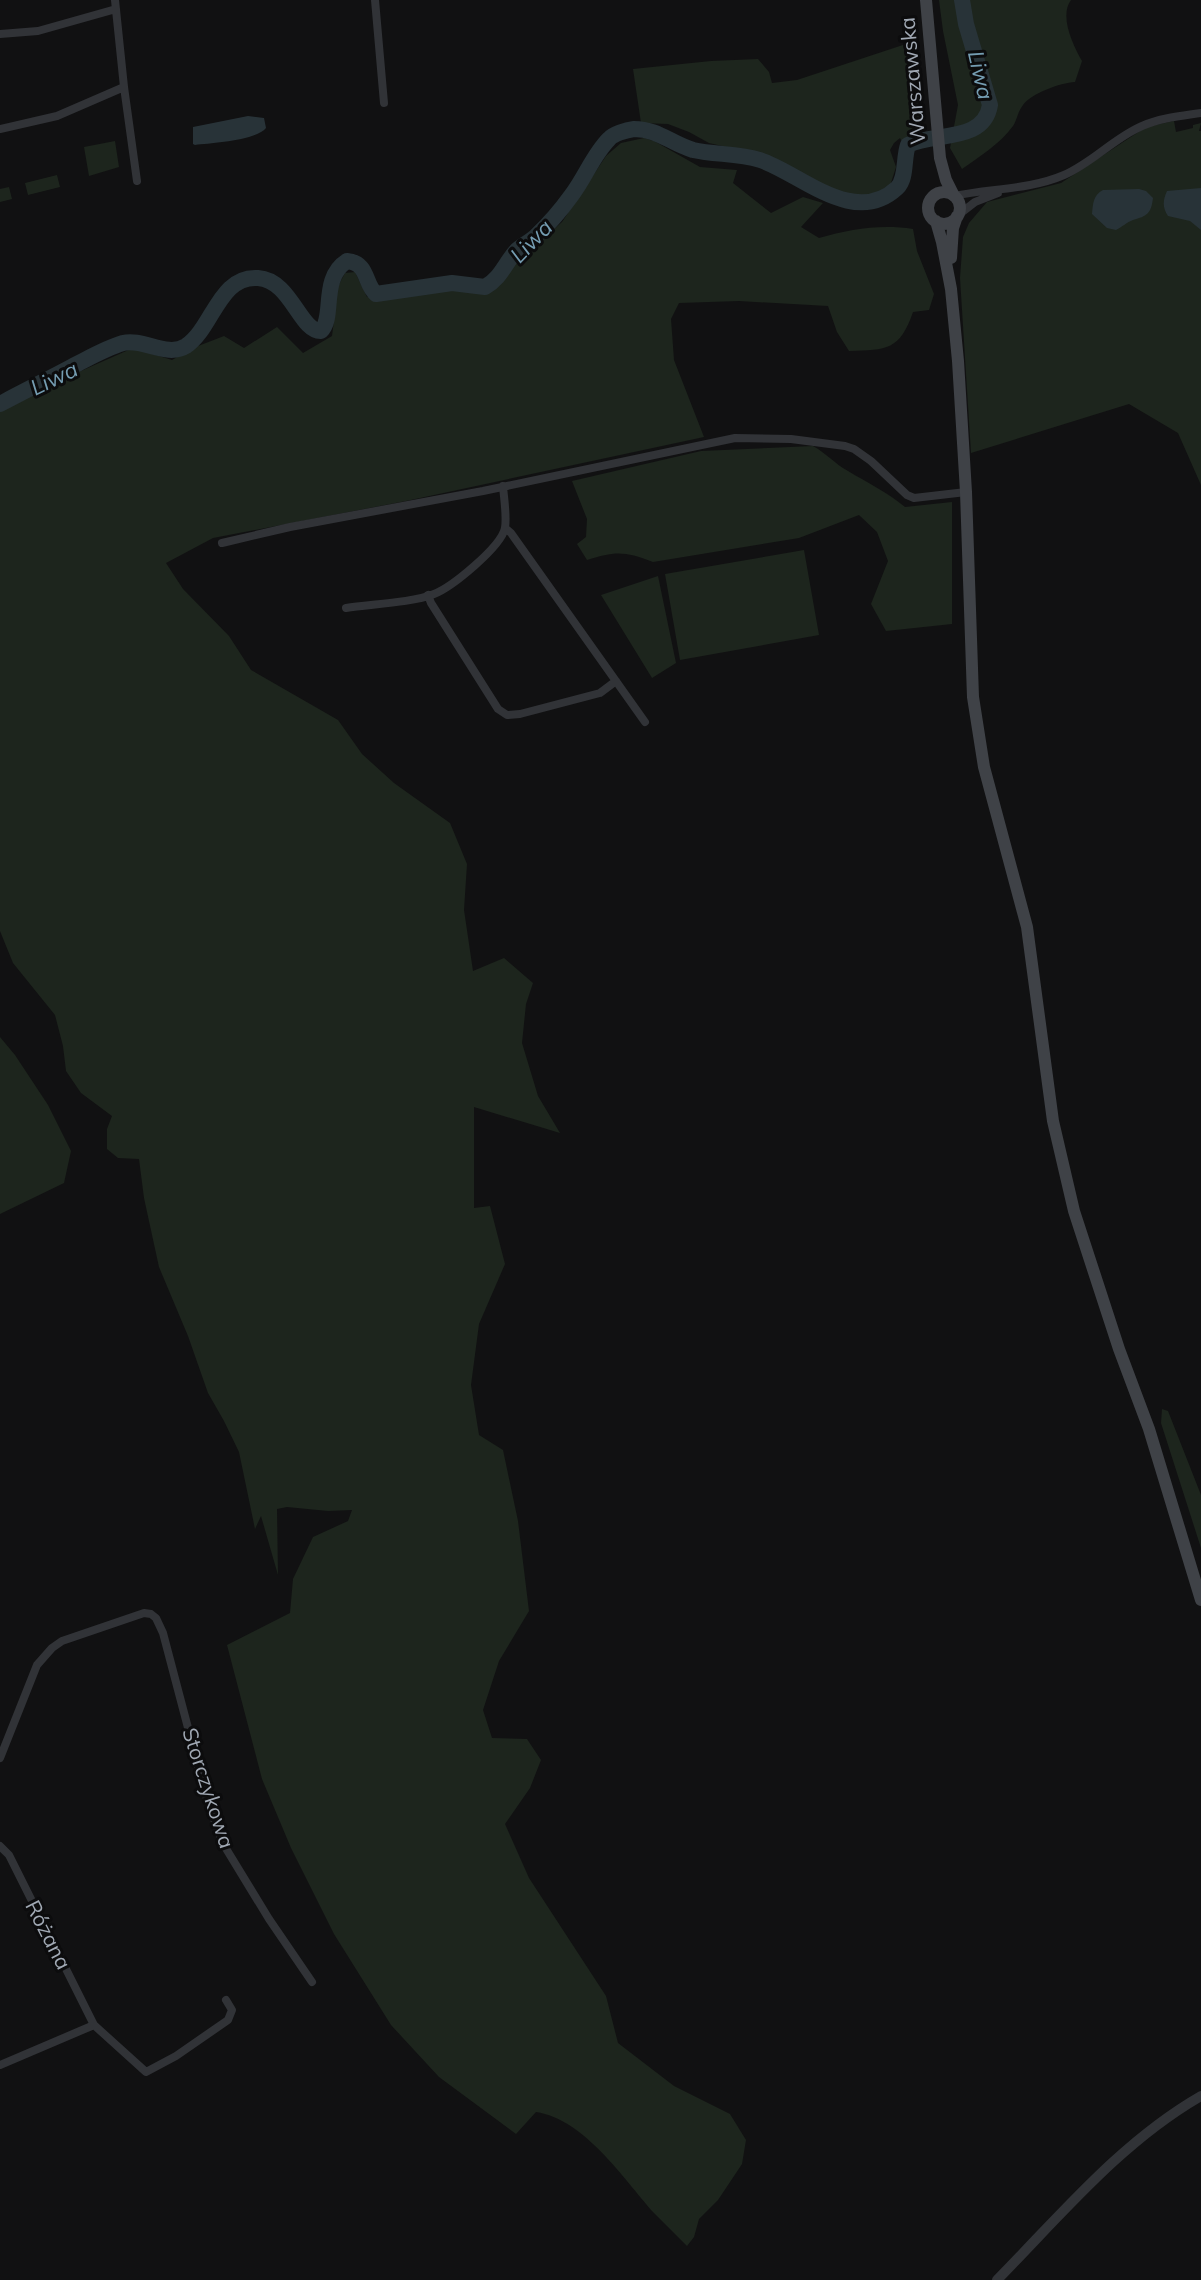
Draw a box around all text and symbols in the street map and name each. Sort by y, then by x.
street label: Warszawska [893,16,931,146]
water label: Liwa [962,48,1000,102]
water label: Liwa [504,214,558,268]
water label: Liwa [26,355,82,401]
street label: Storczykowa [177,1724,241,1851]
street label: Różana [20,1895,77,1974]

